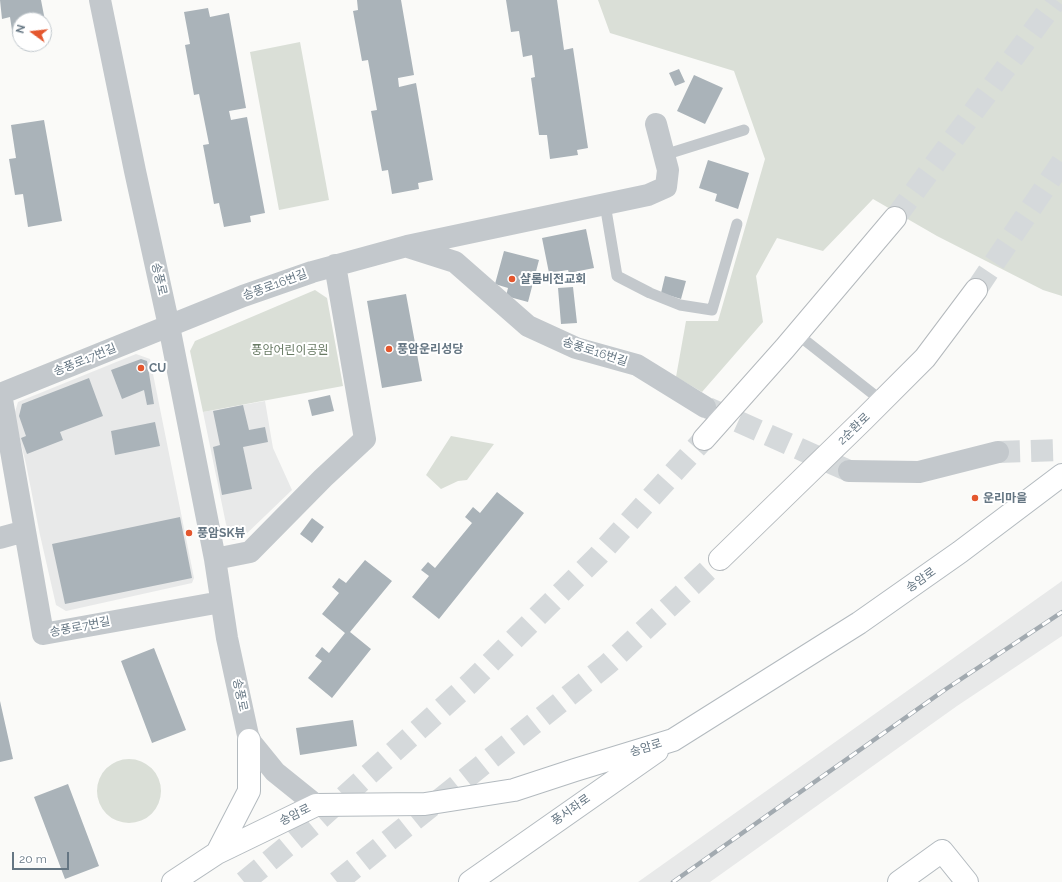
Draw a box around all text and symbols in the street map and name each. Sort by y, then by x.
north arrow [12,12,52,52]
text: N [14,23,28,35]
street label: 송풍로 [148,261,170,297]
street label: 송풍로16번길 [241,267,309,303]
place label: 샬롬비전교회 [520,272,586,286]
marker: 샬롬비전교회 [507,274,517,284]
street label: 송풍로16번길 [561,335,629,369]
street label: 송풍로17번길 [51,341,119,379]
place label: 풍암운리성당 [397,342,463,356]
park label: 풍암어린이공원 [251,343,329,357]
marker: 풍암운리성당 [384,344,394,354]
place label: CU [149,361,166,375]
marker: CU [136,363,146,373]
street label: 2순환로 [835,410,873,448]
place label: 운리마을 [983,491,1027,505]
marker: 운리마을 [970,493,980,503]
place label: 풍암SK뷰 [197,526,246,540]
marker: 풍암SK뷰 [184,528,194,538]
street label: 송암로 [903,565,939,595]
street label: 송풍로7번길 [48,614,112,640]
street label: 송풍로 [230,677,250,713]
street label: 송암로 [628,736,664,760]
street label: 풍서좌로 [549,791,593,829]
street label: 송암로 [277,801,313,829]
scale bar [14,844,71,870]
text: 20 m [19,852,47,866]

